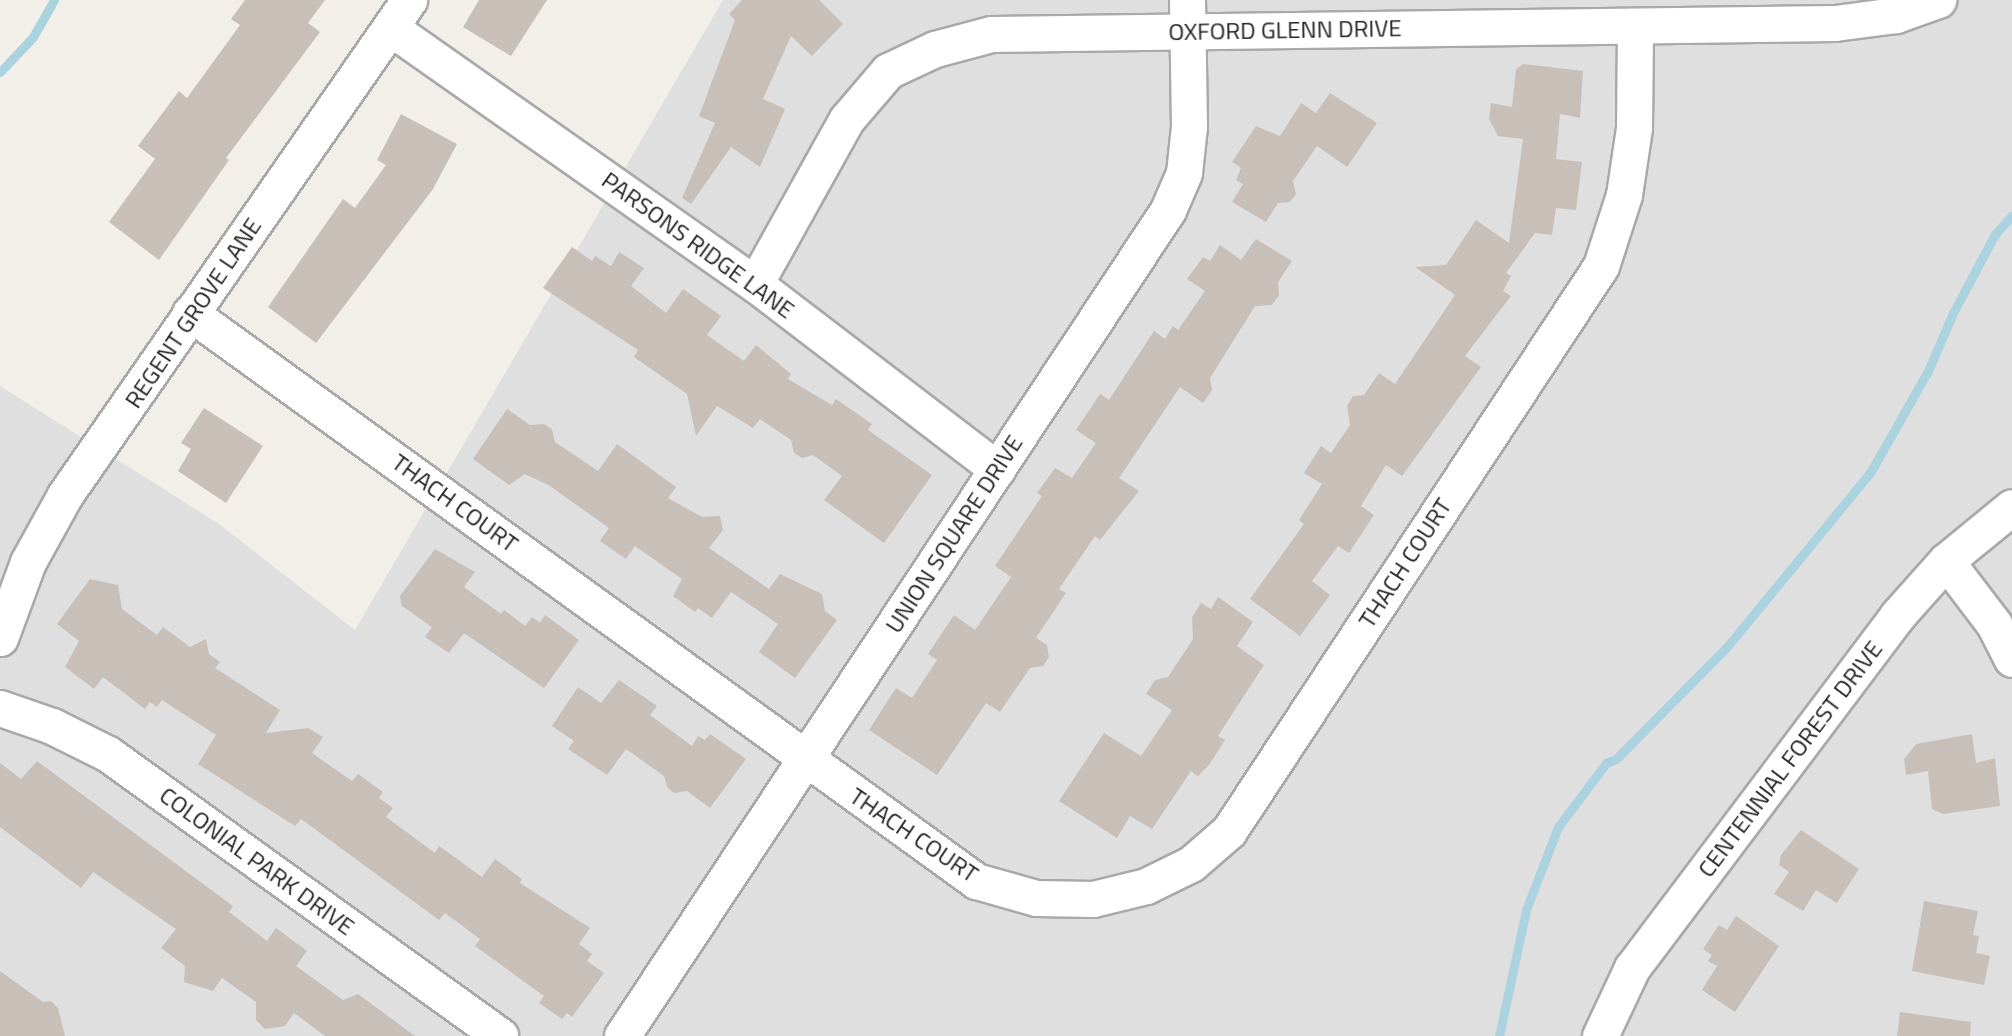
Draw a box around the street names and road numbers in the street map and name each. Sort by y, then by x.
street label: OXFORD GLENN DRIVE [1168,14,1402,46]
street label: PARSONS RIDGE LANE [596,166,800,324]
street label: REGENT GROVE LANE [119,213,267,413]
street label: UNION SQUARE DRIVE [879,430,1029,638]
street label: THACH COURT [386,448,524,558]
street label: THACH COURT [1352,493,1458,633]
street label: CENTENNIAL FOREST DRIVE [1692,635,1888,883]
street label: COLONIAL PARK DRIVE [154,781,360,941]
street label: THACH COURT [844,782,984,888]

